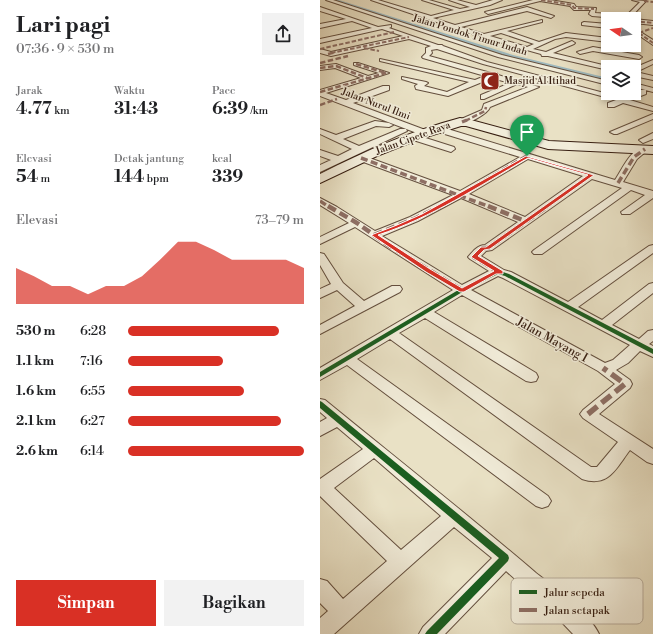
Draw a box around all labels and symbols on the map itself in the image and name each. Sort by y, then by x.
street label: Jalan Pondok Timur Indah [410,12,529,58]
north arrow [601,12,641,52]
mosque icon: Masjid Al Itihad [479,70,501,92]
place label: Masjid Al Itihad [504,75,576,87]
street label: Jalan Nurul Ilmi [339,85,413,123]
pin [510,115,544,156]
street label: Jalan Cipete Raya [373,119,453,157]
street label: Jalan Mayang I [513,314,591,366]
legend [511,578,643,624]
text: Jalur sepeda [543,586,605,600]
text: Jalan setapak [543,604,611,618]

